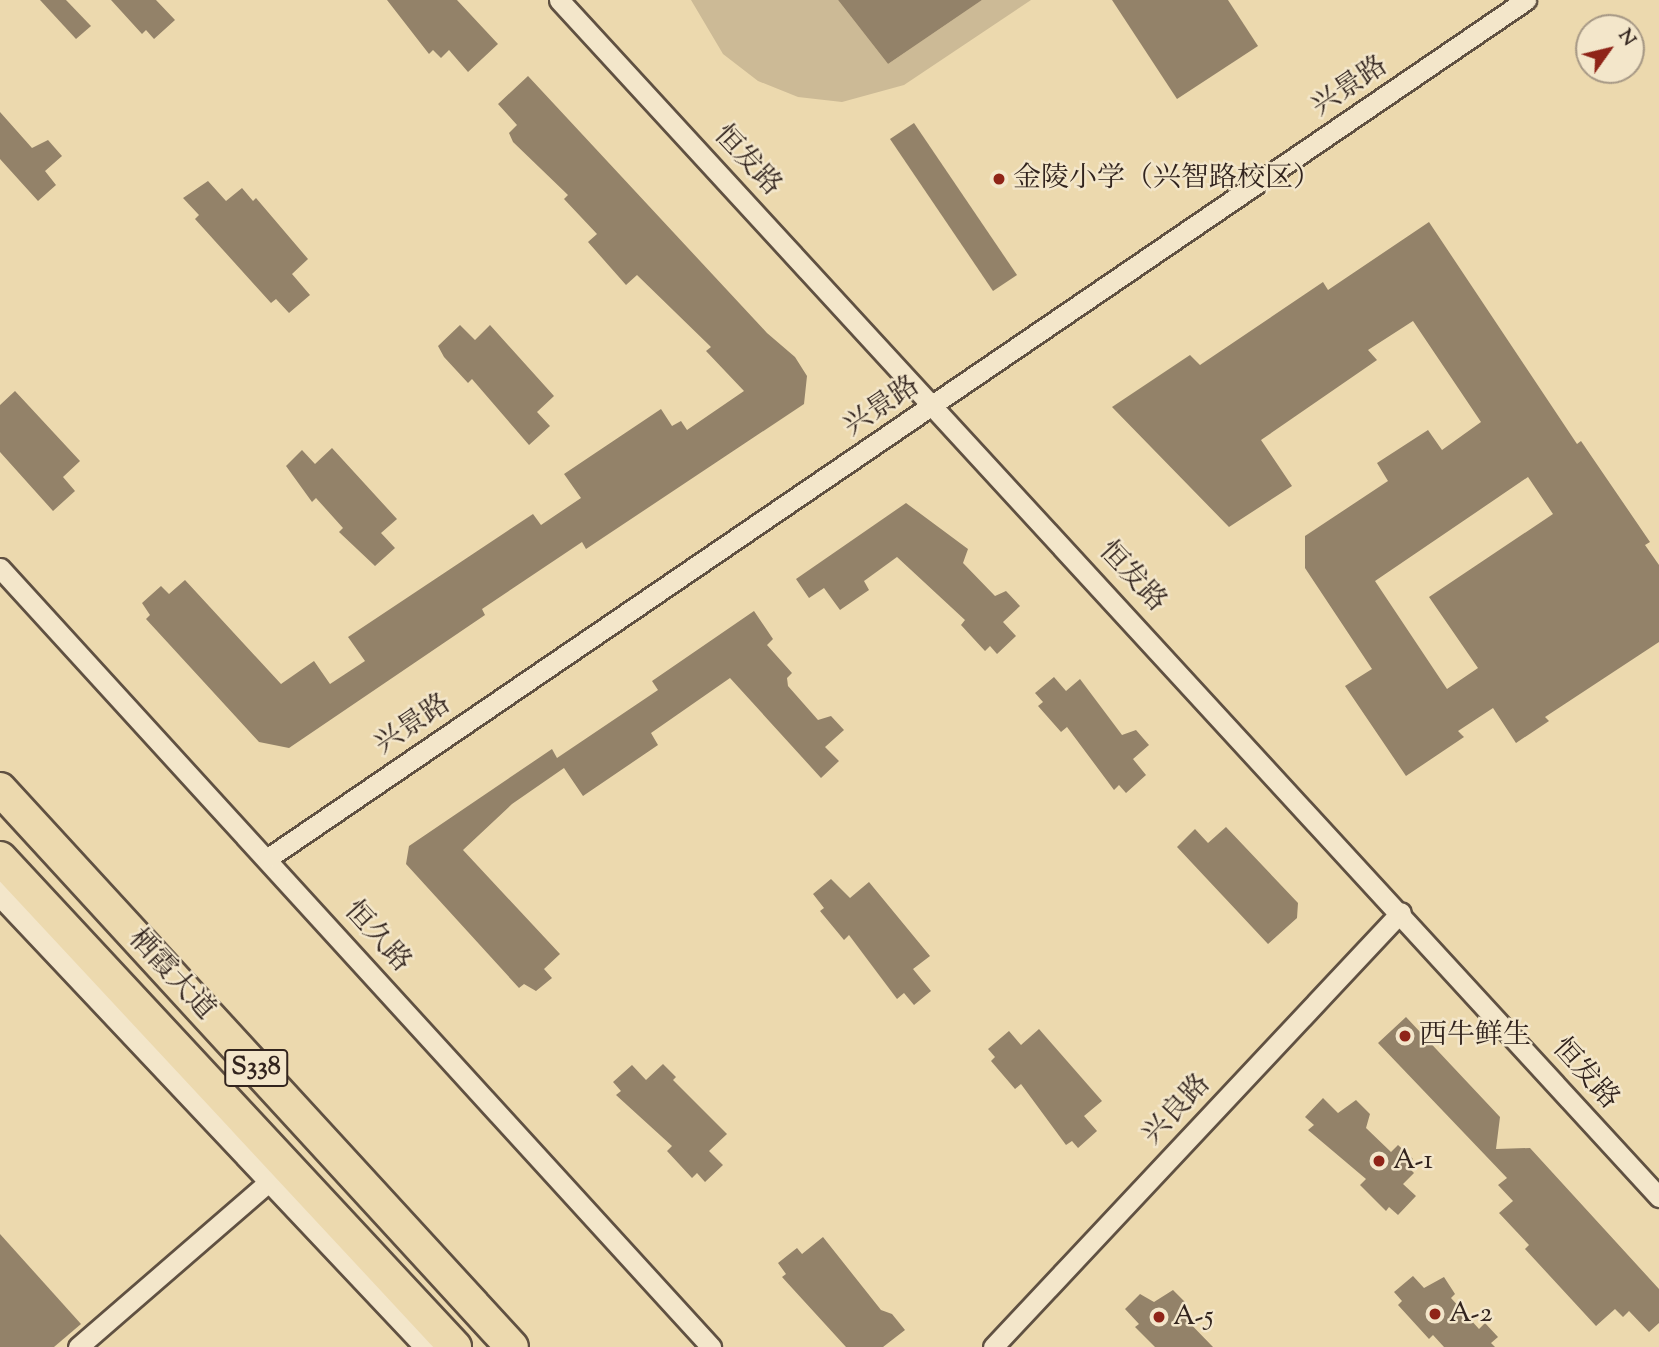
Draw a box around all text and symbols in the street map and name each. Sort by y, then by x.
north arrow [1575,14,1645,84]
text: N [1611,24,1642,52]
street label: 兴景路 [1306,50,1394,124]
street label: 恒发路 [706,119,788,203]
place label: 金陵小学（兴智路校区） [1013,162,1321,196]
marker: 金陵小学（兴智路校区） [991,171,1007,187]
street label: 兴景路 [838,370,926,444]
street label: 恒发路 [1091,535,1173,619]
street label: 兴景路 [369,688,457,762]
street label: 恒久路 [336,895,418,979]
street label: 栖霞大道 [121,923,221,1027]
place label: 西牛鲜生 [1419,1019,1531,1053]
marker: 西牛鲜生 [1397,1028,1413,1044]
street label: 恒发路 [1544,1032,1626,1116]
road number: S338 [223,1046,289,1091]
street label: 兴良路 [1136,1068,1218,1152]
place label: A-1 [1393,1144,1433,1178]
marker: A-1 [1371,1153,1387,1169]
place label: A-2 [1449,1297,1493,1331]
place label: A-5 [1173,1300,1213,1334]
marker: A-2 [1427,1306,1443,1322]
marker: A-5 [1151,1309,1167,1325]

